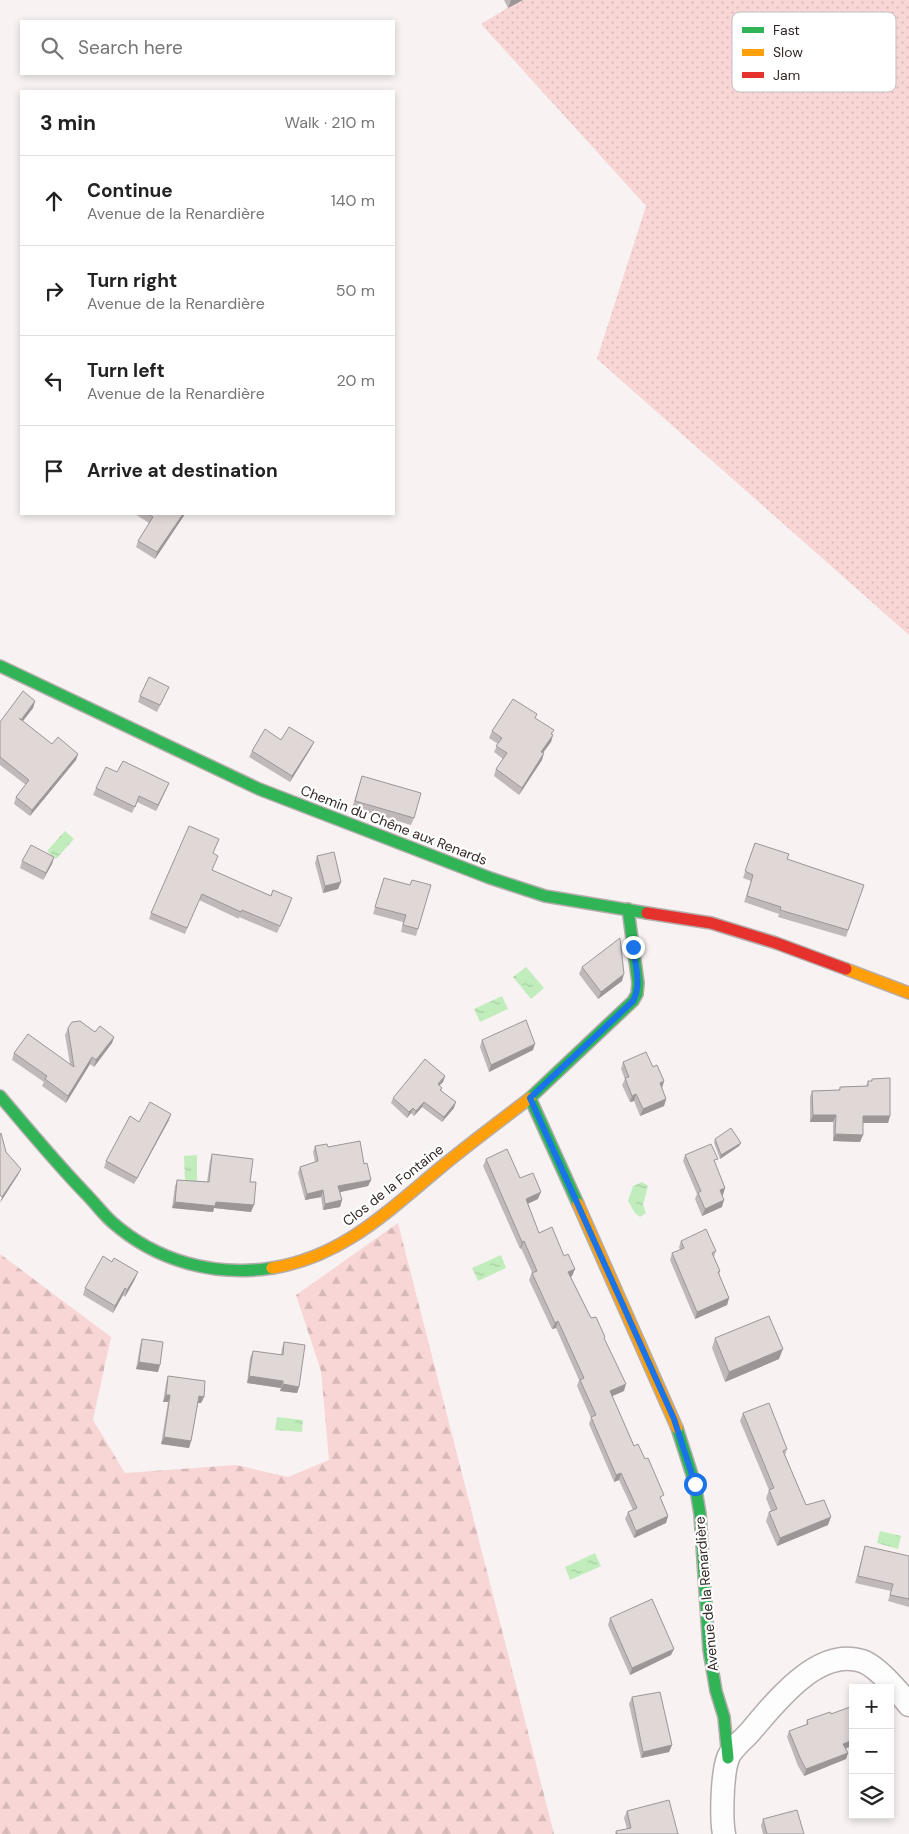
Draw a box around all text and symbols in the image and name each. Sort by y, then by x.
legend [732,12,896,92]
search box [20,20,395,75]
text: Fast [773,21,800,39]
icon: search [38,34,66,62]
text: Search here [78,35,183,60]
text: Slow [773,43,803,61]
text: Jam [773,66,800,84]
text: 3 min [40,109,96,137]
text: Walk · 210 m [285,112,375,133]
text: Continue [87,178,173,203]
icon: ahead [40,187,68,215]
text: 140 m [331,190,375,211]
text: Avenue de la Renardière [87,203,265,224]
text: Turn right [87,268,177,293]
icon: right [40,277,68,305]
text: 50 m [336,280,375,301]
text: Avenue de la Renardière [87,293,265,314]
text: Turn left [87,358,165,383]
icon: left [40,367,68,395]
text: 20 m [336,370,375,391]
text: Avenue de la Renardière [87,383,265,404]
icon: arrive [40,457,68,485]
text: Arrive at destination [87,458,278,483]
street label: Chemin du Chêne aux Renards [298,781,490,869]
route end [622,936,645,959]
street label: Clos de la Fontaine [339,1140,447,1230]
route start [684,1473,707,1496]
street label: Avenue de la Renardière [690,1516,722,1672]
map controls [849,1684,894,1819]
button: + [849,1684,894,1729]
button: − [849,1729,894,1774]
button: layers [849,1774,894,1819]

